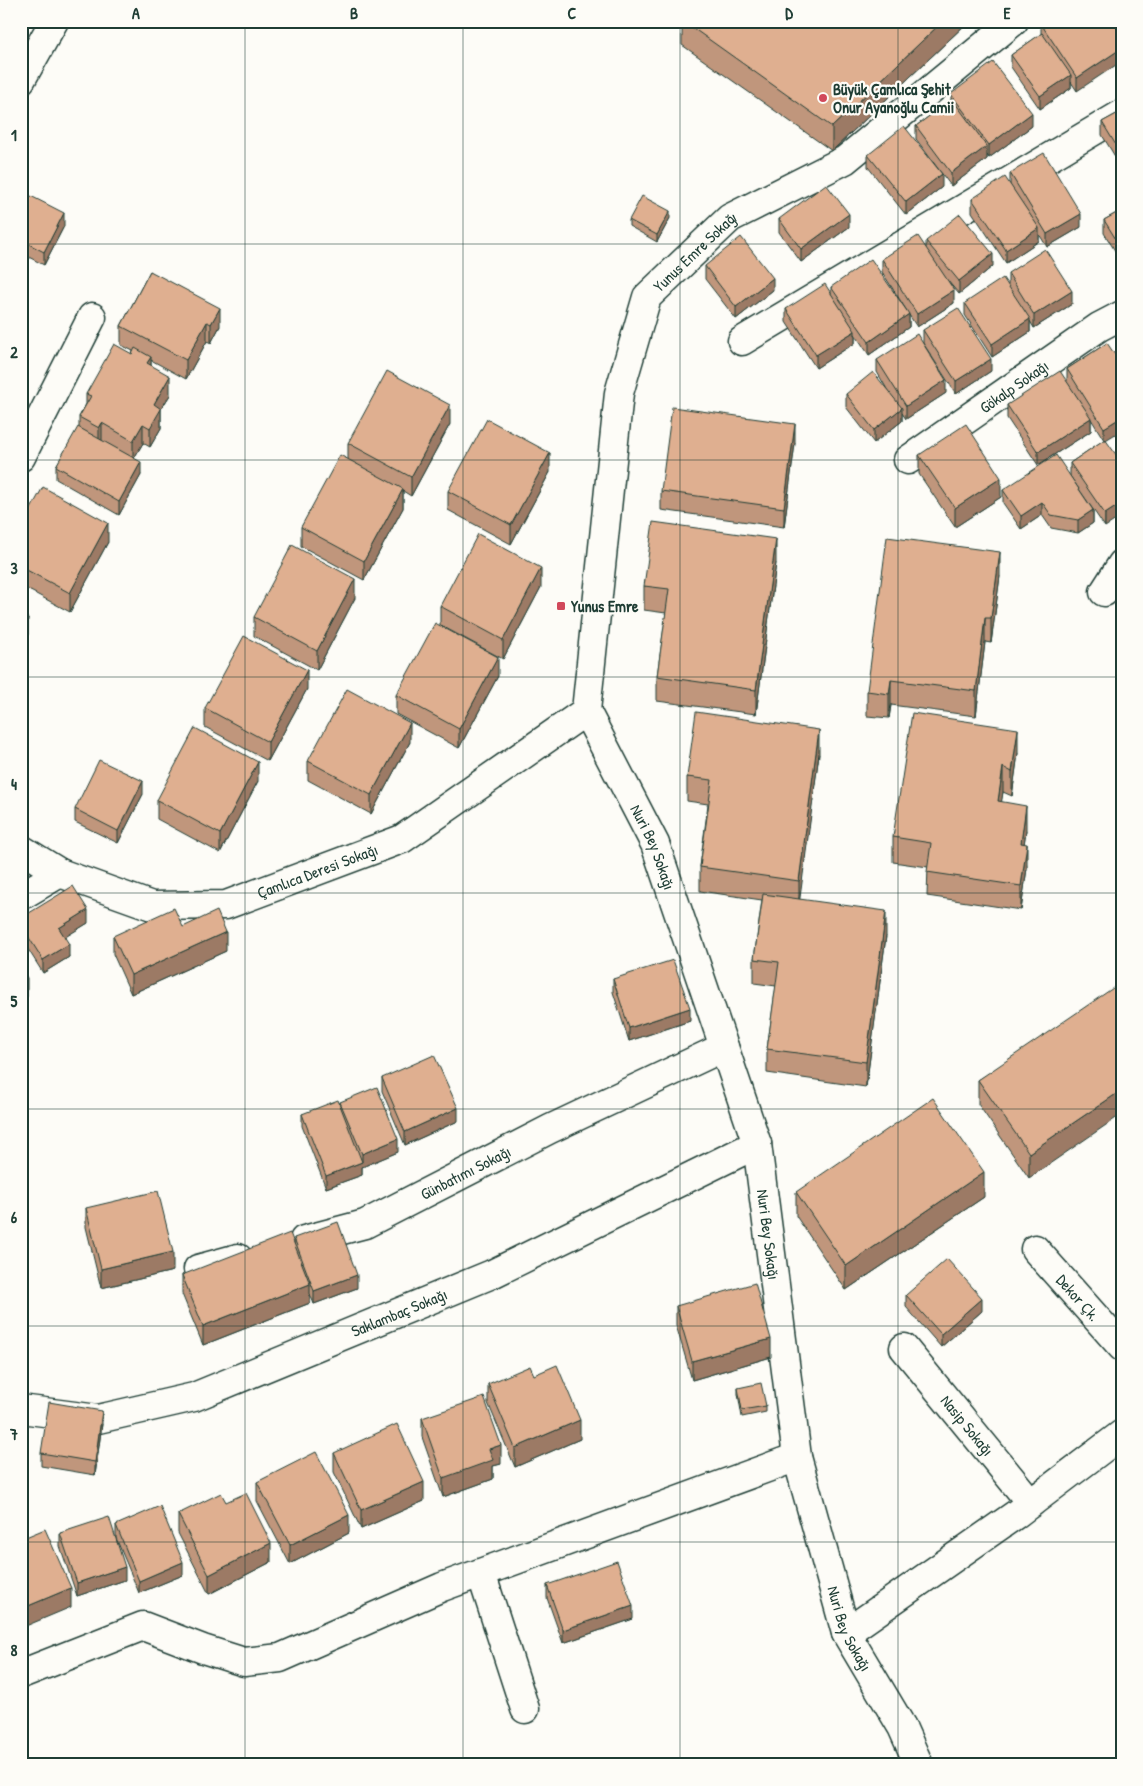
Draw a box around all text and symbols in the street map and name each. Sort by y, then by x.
text: A [132,2,140,24]
text: B [350,2,358,24]
text: C [568,2,577,24]
text: D [785,2,793,24]
text: E [1003,2,1011,24]
place label: Büyük Çamlıca Şehit Onur Ayanoğlu Camii [833,78,954,119]
marker: Büyük Çamlıca Şehit Onur Ayanoğlu Camii [817,92,829,104]
text: 1 [11,124,17,146]
street label: Yunus Emre Sokağı [648,205,740,297]
text: 2 [10,341,18,363]
street label: Gökalp Sokağı [975,355,1053,418]
text: 3 [10,557,18,579]
place label: Yunus Emre [571,595,639,617]
marker: Yunus Emre [555,600,567,612]
text: 4 [11,773,17,795]
street label: Nuri Bey Sokağı [625,801,681,893]
street label: Çamlıca Deresi Sokağı [254,838,381,903]
text: 5 [11,990,18,1012]
street label: Günbatımı Sokağı [416,1140,514,1205]
street label: Nuri Bey Sokağı [752,1188,785,1281]
text: 6 [11,1206,18,1228]
street label: Dekor Çk. [1051,1269,1105,1326]
street label: Saklambaç Sokağı [348,1283,450,1342]
street label: Nasip Sokağı [936,1390,999,1460]
text: 7 [9,1423,18,1445]
street label: Nuri Bey Sokağı [822,1583,877,1675]
text: 8 [11,1639,18,1661]

